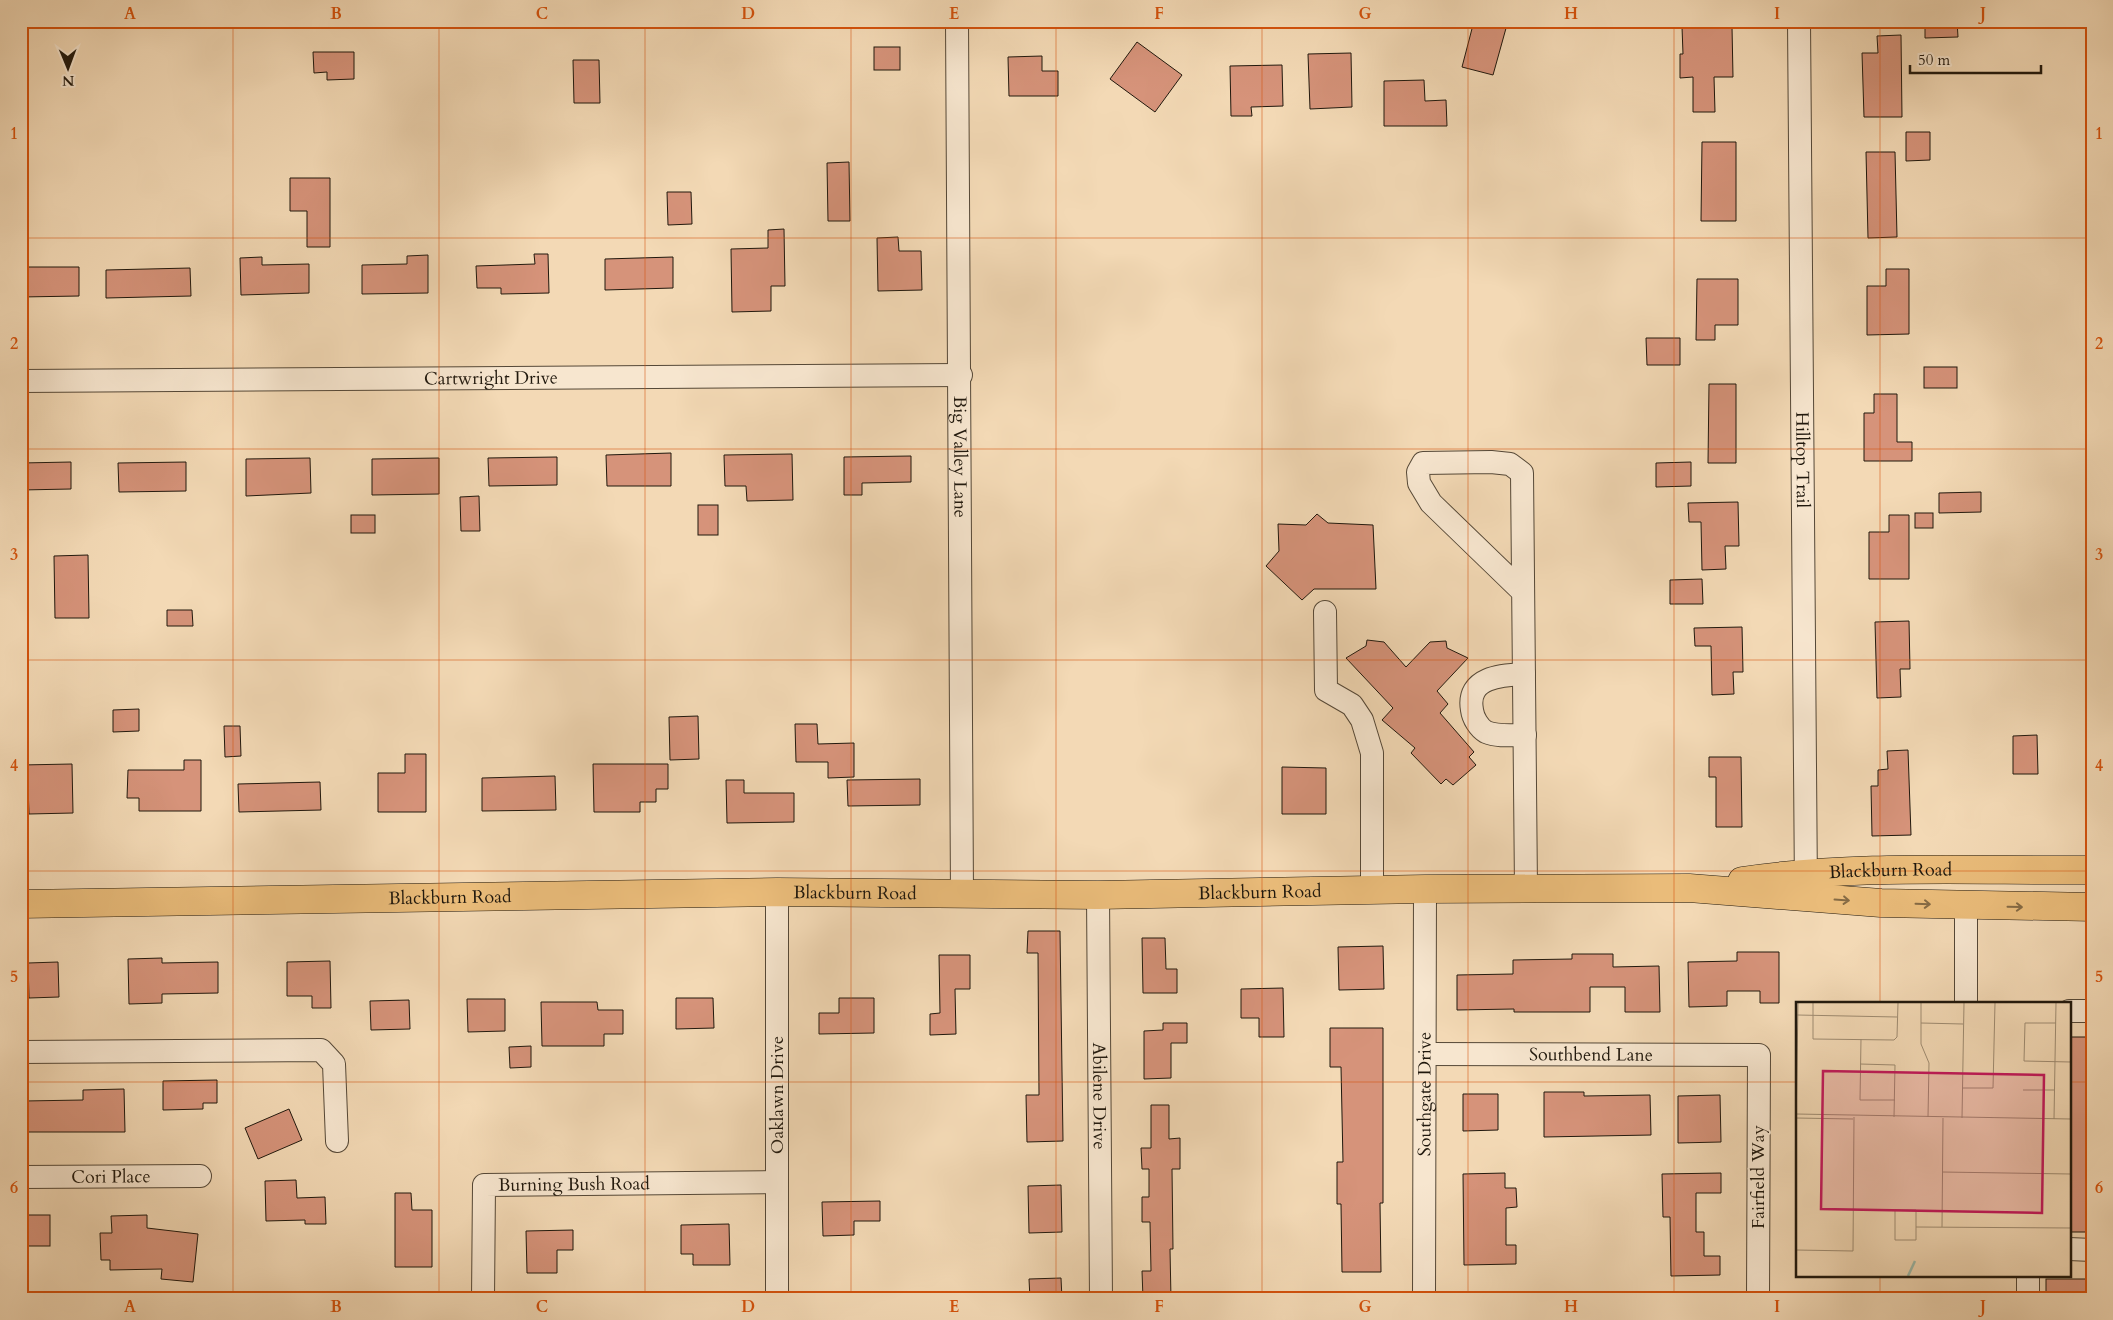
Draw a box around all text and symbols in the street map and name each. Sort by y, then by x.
text: A [124,3,136,25]
text: B [330,3,342,25]
text: C [536,3,548,25]
text: D [741,3,755,25]
text: E [949,3,959,25]
text: F [1154,3,1164,25]
text: G [1358,3,1372,25]
text: H [1564,3,1578,25]
text: I [1774,3,1780,25]
text: J [1978,3,1986,25]
north arrow [42,42,92,92]
scale bar [1910,42,2042,74]
text: 50 m [1918,50,1950,70]
text: N [62,71,74,90]
text: 1 [10,123,18,145]
text: 1 [2095,123,2103,145]
text: 2 [10,333,18,355]
text: 2 [2095,333,2103,355]
street label: Cartwright Drive [424,365,558,391]
street label: Big Valley Lane [947,396,973,518]
street label: Hilltop Trail [1790,412,1815,509]
text: 3 [10,544,18,566]
text: 3 [2095,544,2103,566]
text: 4 [10,755,18,777]
text: 4 [2095,755,2103,777]
street label: Blackburn Road [1828,857,1953,885]
street label: Blackburn Road [1198,878,1322,906]
street label: Blackburn Road [793,880,917,906]
street label: Blackburn Road [388,884,512,911]
one-way arrow [1834,895,1850,905]
one-way arrow [1915,899,1931,909]
one-way arrow [2007,902,2023,911]
text: 5 [10,966,18,988]
text: 5 [2095,966,2103,988]
inset map [1796,1002,2070,1278]
street label: Southgate Drive [1412,1032,1437,1156]
street label: Oaklawn Drive [765,1036,790,1154]
street label: Abilene Drive [1087,1042,1112,1150]
street label: Southbend Lane [1529,1042,1653,1067]
street label: Fairfield Way [1746,1124,1771,1229]
street label: Cori Place [71,1164,151,1189]
street label: Burning Bush Road [498,1171,650,1197]
text: 6 [10,1177,18,1199]
text: 6 [2095,1177,2103,1199]
text: A [124,1296,136,1318]
text: B [330,1296,342,1318]
text: C [536,1296,548,1318]
text: D [741,1296,755,1318]
text: E [949,1296,959,1318]
text: F [1154,1296,1164,1318]
text: G [1358,1296,1372,1318]
text: H [1564,1296,1578,1318]
text: I [1774,1296,1780,1318]
text: J [1978,1296,1986,1318]

